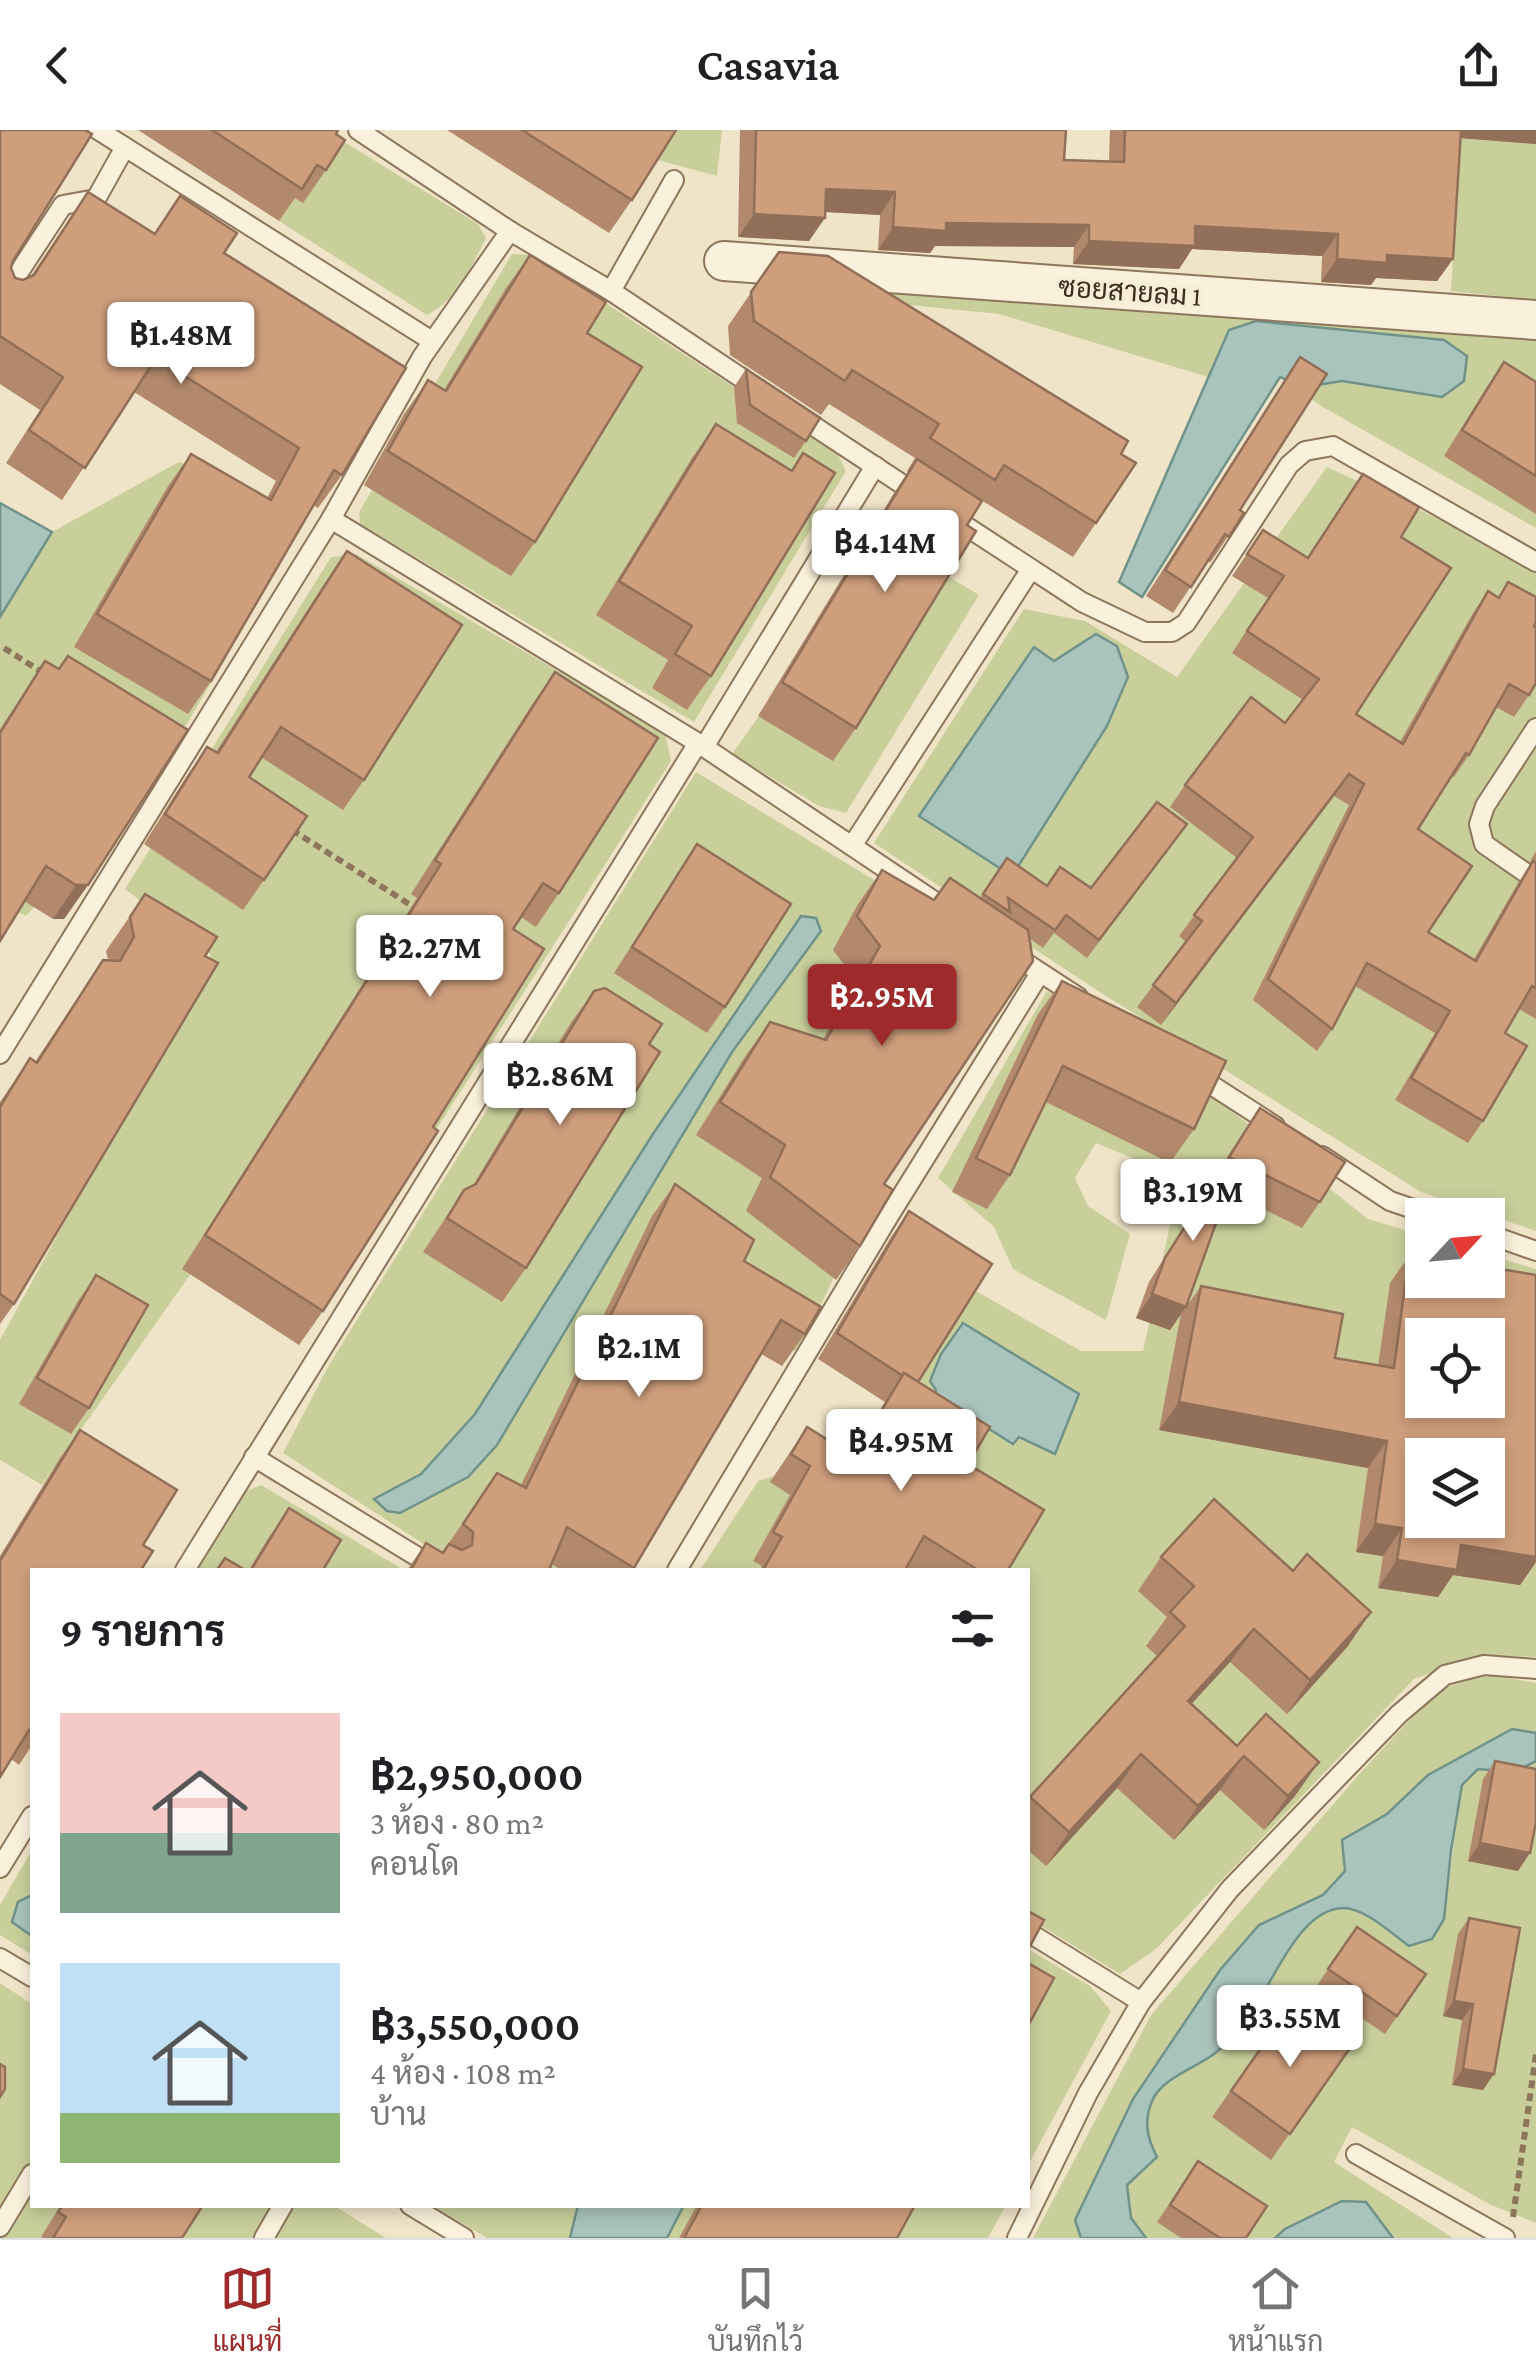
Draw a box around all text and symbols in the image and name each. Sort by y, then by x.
icon: back [30,38,85,93]
icon: share [1451,38,1506,93]
text: Casavia [697,40,839,90]
street label: ซอยสายลม 1 [1057,271,1203,312]
pin: ฿1.48M [100,302,262,387]
text: ฿1.48M [129,316,233,352]
pin: ฿4.14M [804,510,966,595]
text: ฿4.14M [834,524,936,560]
pin: ฿2.27M [349,915,511,1000]
text: ฿2.27M [378,929,482,965]
pin: ฿2.95M [801,964,963,1049]
text: ฿2.95M [830,978,934,1014]
pin: ฿2.86M [479,1043,641,1128]
text: ฿2.86M [506,1057,614,1093]
pin: ฿3.19M [1112,1159,1274,1244]
text: ฿3.19M [1143,1173,1243,1209]
north arrow [1405,1198,1505,1298]
map controls [1405,1198,1505,1538]
pin: ฿2.1M [569,1315,709,1400]
button: locate [1405,1318,1505,1418]
text: ฿2.1M [597,1329,681,1365]
pin: ฿4.95M [820,1409,982,1494]
text: ฿4.95M [848,1423,954,1459]
button: layers [1405,1438,1505,1538]
icon: filters [945,1601,1000,1656]
text: 9 รายการ [60,1608,225,1655]
text: ฿2,950,000 [370,1752,584,1799]
icon: home [140,1753,260,1873]
text: 3 ห้อง · 80 m² [370,1805,544,1841]
text: คอนโด [370,1846,460,1882]
pin: ฿3.55M [1209,1985,1371,2070]
text: ฿3.55M [1239,1999,1341,2035]
text: ฿3,550,000 [370,2002,580,2049]
icon: home [140,2003,260,2123]
text: 4 ห้อง · 108 m² [370,2055,556,2091]
text: บ้าน [370,2096,427,2132]
tab: แผนที่ [213,2261,282,2357]
tab: บันทึกไว้ [708,2261,803,2357]
tab: หน้าแรก [1228,2261,1323,2357]

